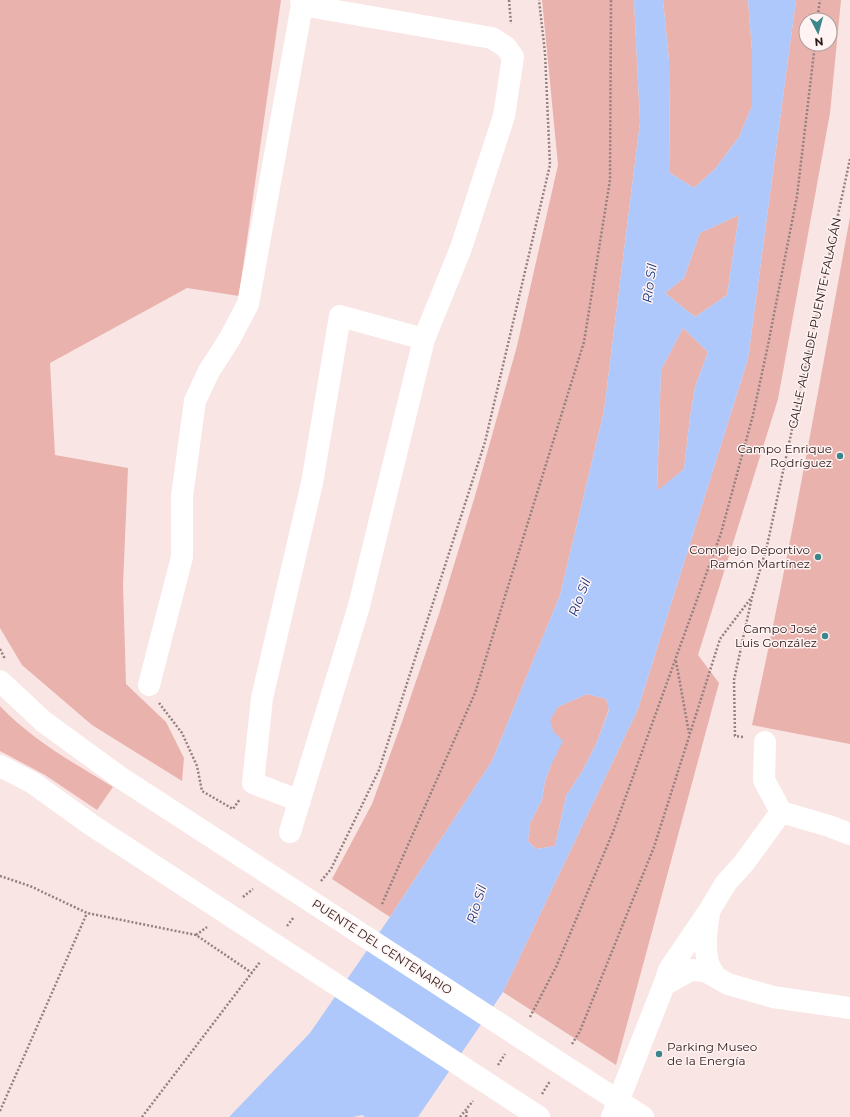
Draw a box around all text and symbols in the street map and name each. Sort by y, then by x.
north arrow [798,12,838,52]
text: N [814,35,824,49]
street label: CALLE ALCALDE PUENTE FALAGÁN [785,216,844,430]
water label: Río Sil [638,262,660,304]
place label: Campo Enrique Rodríguez [737,441,832,470]
marker: Campo Enrique Rodríguez [835,451,845,461]
place label: Complejo Deportivo Ramón Martínez [689,542,810,571]
marker: Complejo Deportivo Ramón Martínez [813,552,823,562]
water label: Río Sil [564,575,594,618]
place label: Campo José Luis González [735,621,817,650]
marker: Campo José Luis González [820,631,830,641]
water label: Río Sil [463,882,490,925]
street label: PUENTE DEL CENTENARIO [309,896,455,998]
place label: Parking Museo de la Energía [667,1039,757,1068]
marker: Parking Museo de la Energía [654,1049,664,1059]

